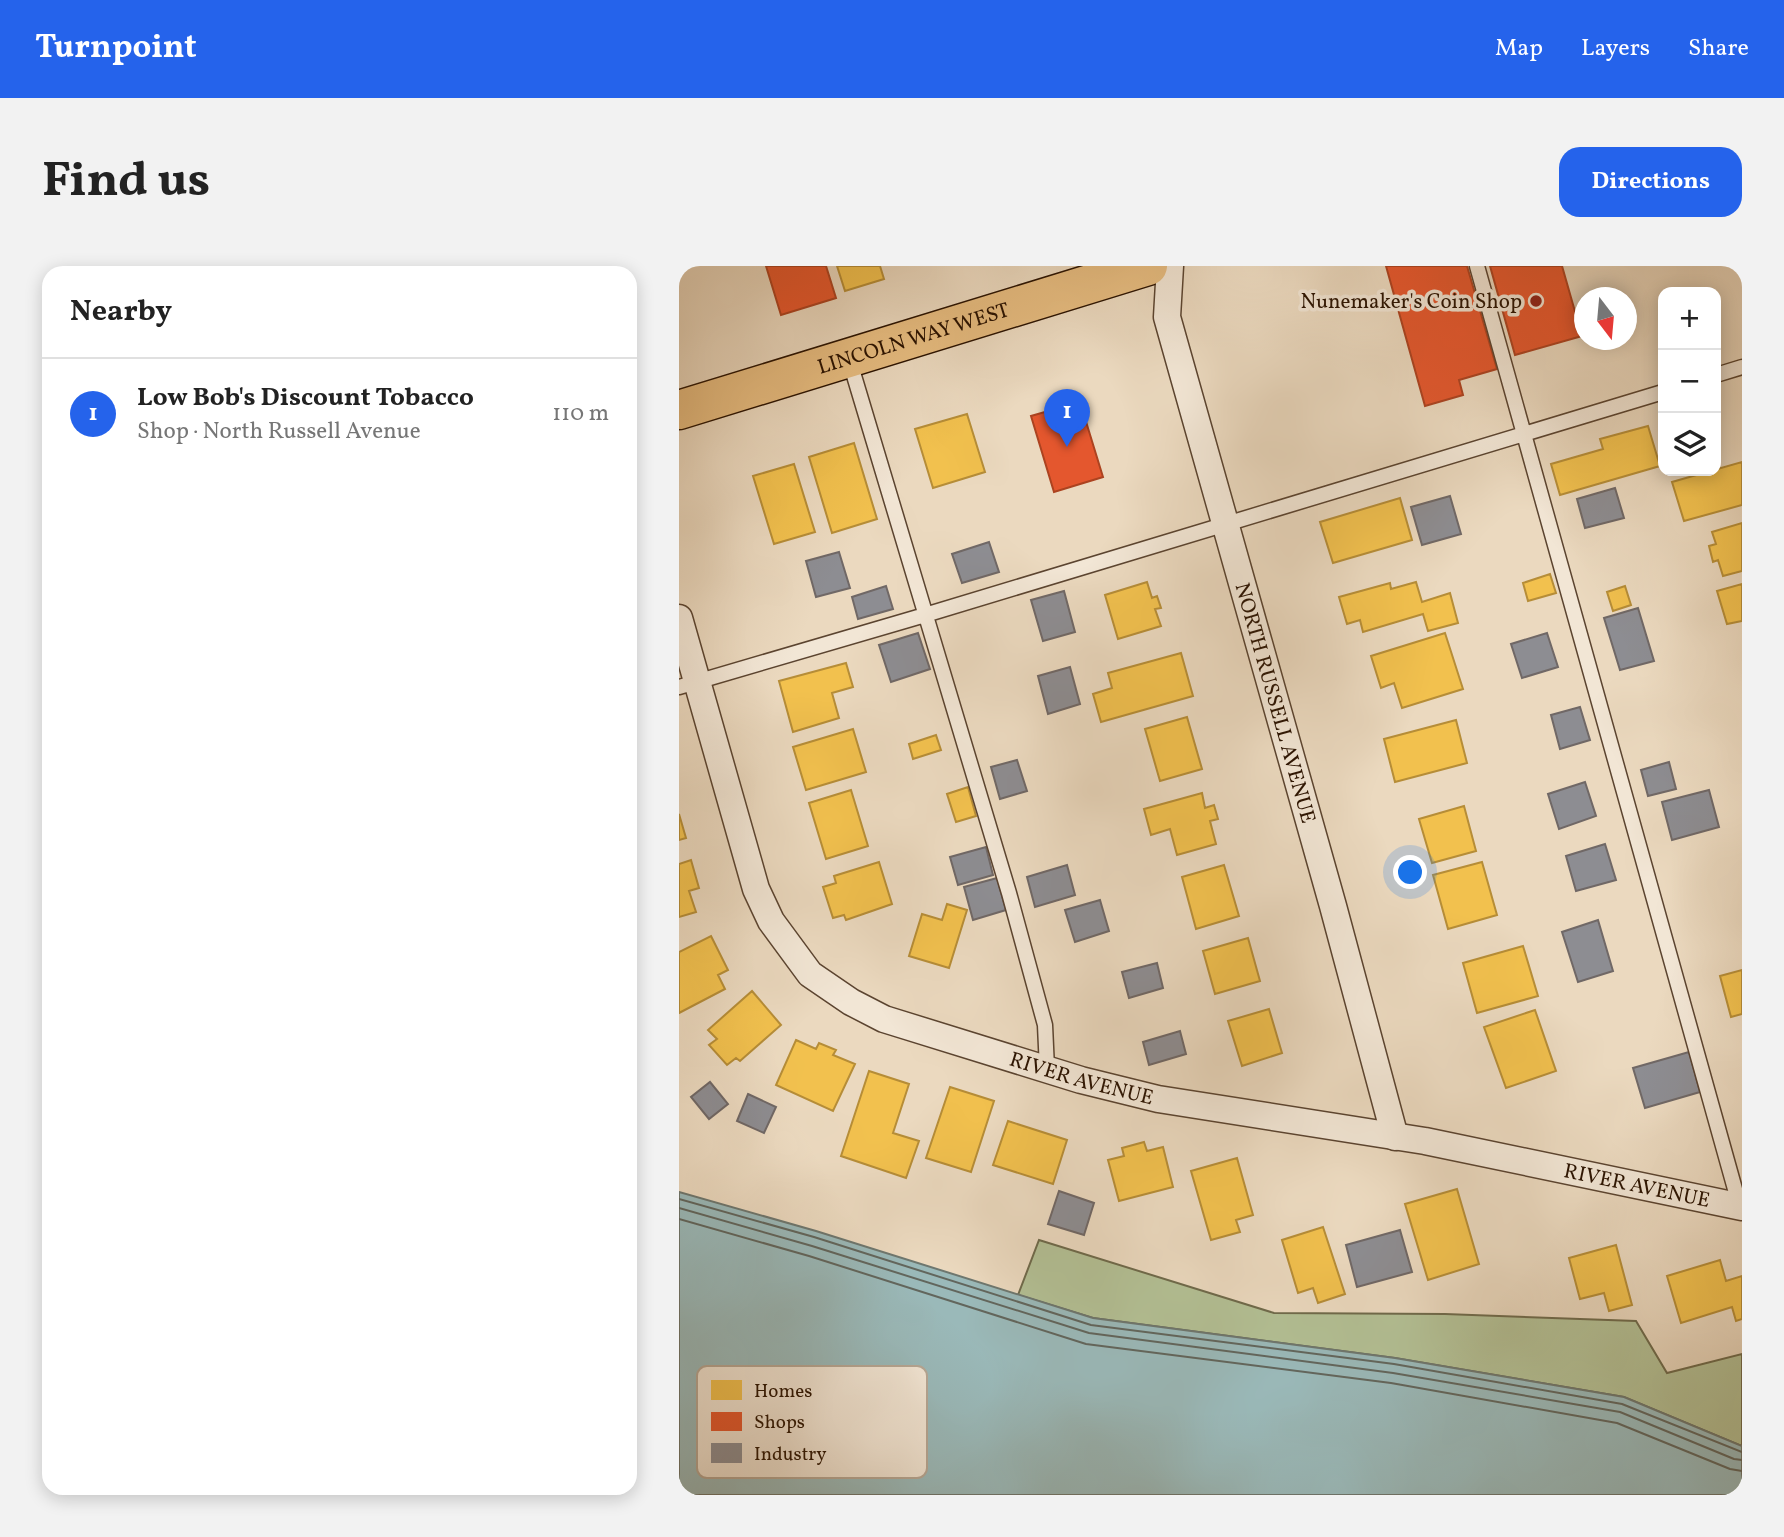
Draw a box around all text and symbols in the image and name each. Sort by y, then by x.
text: Turnpoint [35,26,197,72]
text: Map [1495,32,1543,66]
text: Layers [1581,32,1650,66]
text: Share [1688,32,1749,66]
button: Directions [1559,147,1742,217]
text: Find us [42,148,210,217]
north arrow [1574,287,1637,350]
map controls [1658,287,1721,476]
button: + [1658,287,1721,350]
place label: Nunemaker's Coin Shop [1301,288,1522,317]
text: Nearby [70,291,172,333]
marker: Nunemaker's Coin Shop [1528,293,1544,309]
street label: LINCOLN WAY WEST [814,296,1013,383]
button: − [1658,350,1721,413]
text: Low Bob's Discount Tobacco [137,380,474,416]
pin: 1 [1044,389,1090,447]
text: 1 [88,398,98,430]
text: 110 m [552,398,609,430]
button: layers [1658,413,1721,476]
text: Shop · North Russell Avenue [137,416,421,448]
street label: NORTH RUSSELL AVENUE [1227,580,1322,827]
your location [1393,855,1427,889]
street label: RIVER AVENUE [1005,1046,1156,1113]
street label: RIVER AVENUE [1561,1157,1712,1216]
legend [697,1366,927,1478]
text: Homes [754,1379,812,1405]
text: Shops [754,1410,805,1436]
text: Industry [754,1442,827,1468]

